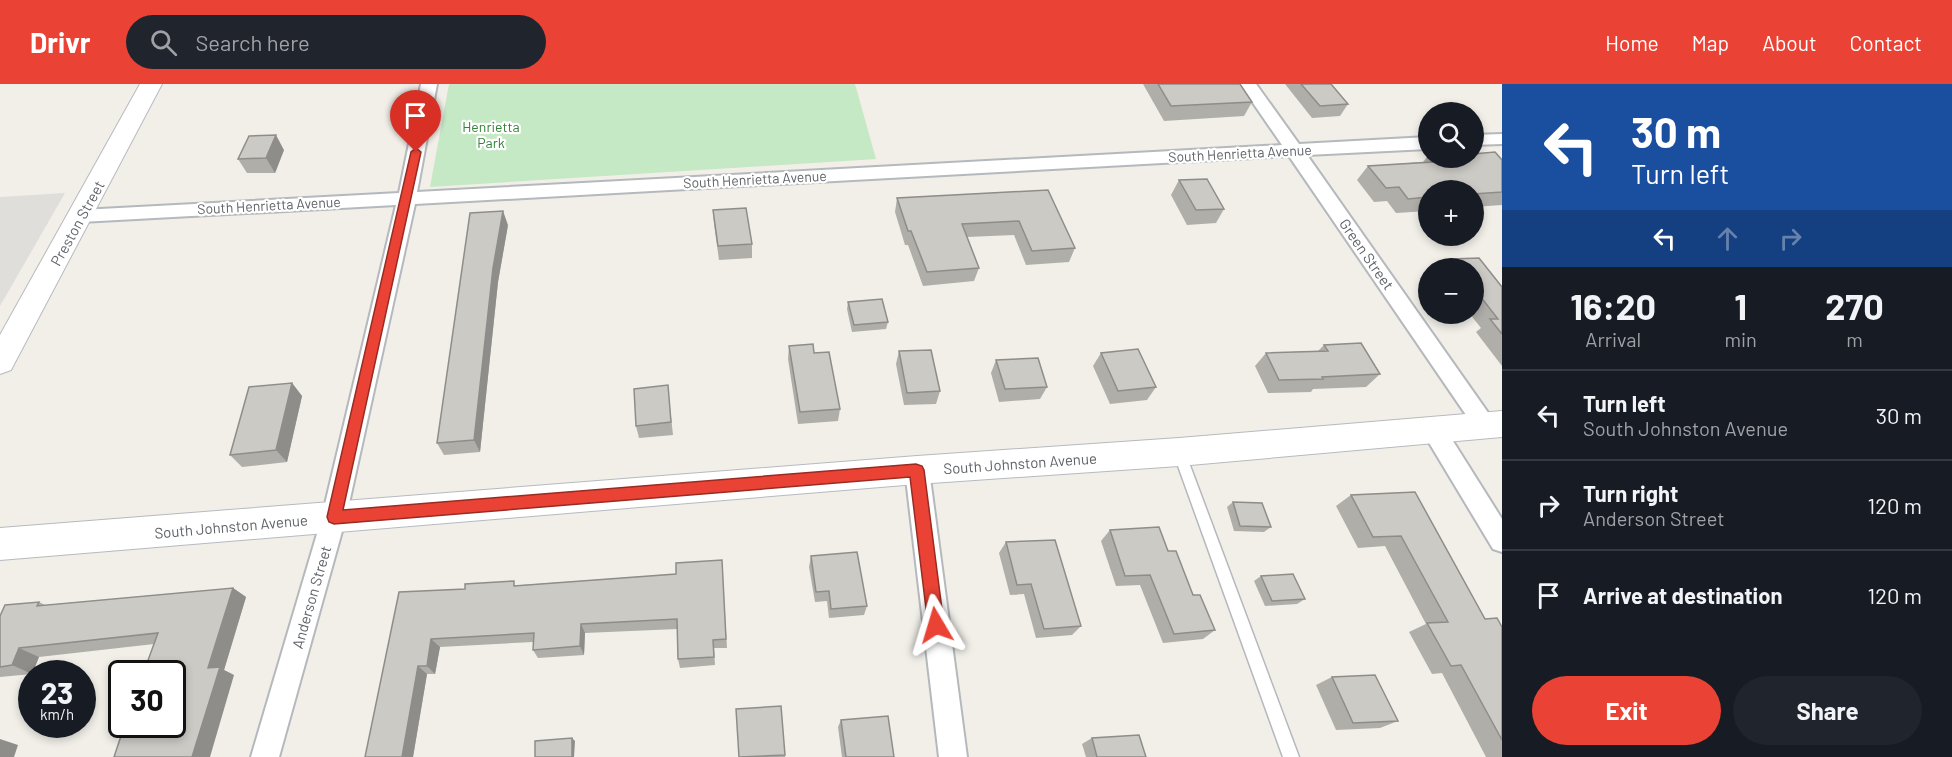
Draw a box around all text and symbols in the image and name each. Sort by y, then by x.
search box [126,15,546,69]
text: Drivr [30,25,90,59]
icon: search [147,26,180,59]
text: Search here [195,29,310,55]
text: Home [1605,30,1659,55]
text: Map [1692,30,1729,55]
text: About [1762,30,1817,55]
text: Contact [1850,30,1922,55]
pin [390,90,441,152]
icon: arrive [399,99,432,132]
map controls [1418,102,1484,324]
button: search [1418,102,1484,168]
text: 30 m [1631,106,1721,156]
icon: left [1532,108,1610,186]
park label: Henrietta Park [462,118,520,151]
street label: South Henrietta Avenue [1168,141,1312,165]
text: Turn left [1631,157,1729,189]
street label: South Henrietta Avenue [683,167,827,191]
street label: Preston Street [46,177,108,269]
button: + [1418,180,1484,246]
street label: South Henrietta Avenue [197,193,341,217]
street label: Green Street [1336,215,1398,293]
icon: left [1648,222,1681,255]
icon: ahead [1711,222,1744,255]
icon: right [1774,222,1807,255]
button: − [1418,258,1484,324]
text: 16:20 [1570,284,1656,327]
text: 1 [1734,284,1747,327]
text: 270 [1825,284,1884,327]
text: Arrival [1585,327,1641,351]
text: min [1724,327,1757,351]
text: m [1846,327,1863,351]
text: Turn left [1583,390,1666,416]
icon: left [1532,399,1565,432]
text: 30 m [1876,402,1922,428]
text: South Johnston Avenue [1583,416,1788,440]
street label: South Johnston Avenue [943,449,1097,477]
text: Turn right [1583,480,1678,506]
icon: right [1532,489,1565,522]
text: 120 m [1867,492,1922,518]
text: Anderson Street [1583,506,1724,530]
street label: South Johnston Avenue [154,510,308,542]
street label: Anderson Street [288,544,334,650]
icon: arrive [1532,579,1565,612]
text: Arrive at destination [1583,582,1782,608]
text: 120 m [1867,582,1922,608]
position arrow [904,593,968,657]
speed limit sign: 30 [108,660,186,738]
text: 23 [41,674,73,710]
button: Exit [1532,676,1721,745]
button: Share [1733,676,1922,745]
text: km/h [40,705,74,723]

